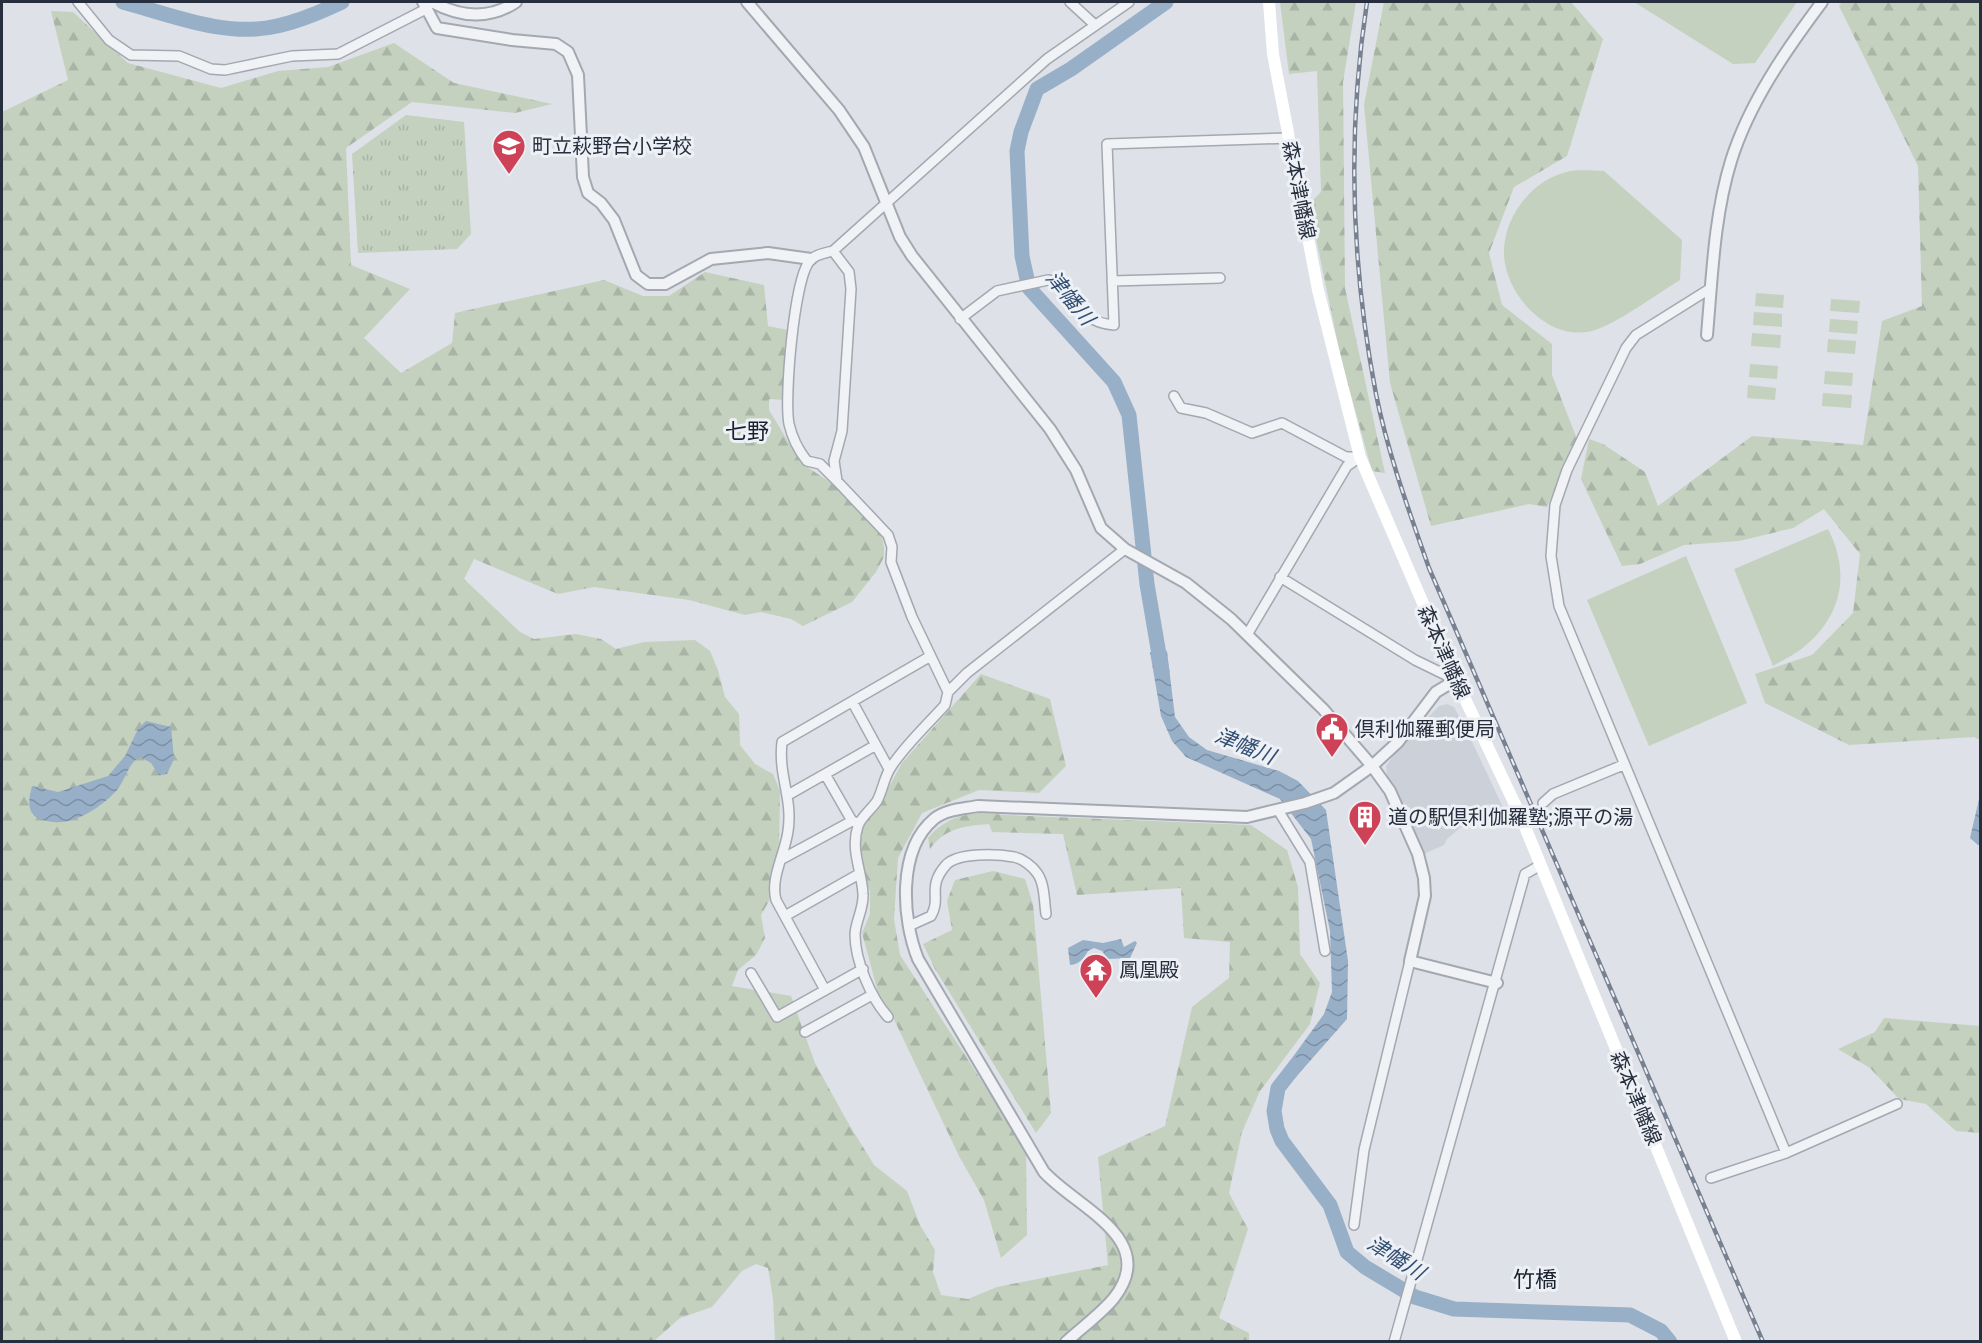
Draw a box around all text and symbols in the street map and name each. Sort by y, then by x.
school or university icon: 町立萩野台小学校 [491,128,527,175]
place label: 町立萩野台小学校 [532,135,692,159]
street label: 森本津幡線 [1277,139,1319,242]
water label: 津幡川 [1040,266,1100,332]
district label: 七野 [725,419,769,445]
street label: 森本津幡線 [1412,602,1474,703]
public building icon: 倶利伽羅郵便局 [1314,711,1350,758]
place label: 倶利伽羅郵便局 [1355,718,1495,742]
water label: 津幡川 [1211,723,1281,771]
building icon: 道の駅倶利伽羅塾;源平の湯 [1347,799,1383,846]
place label: 道の駅倶利伽羅塾;源平の湯 [1388,806,1633,830]
temple icon: 鳳凰殿 [1078,952,1114,999]
place label: 鳳凰殿 [1119,959,1179,983]
street label: 森本津幡線 [1604,1048,1666,1149]
water label: 津幡川 [1362,1231,1431,1287]
district label: 竹橋 [1513,1267,1557,1293]

